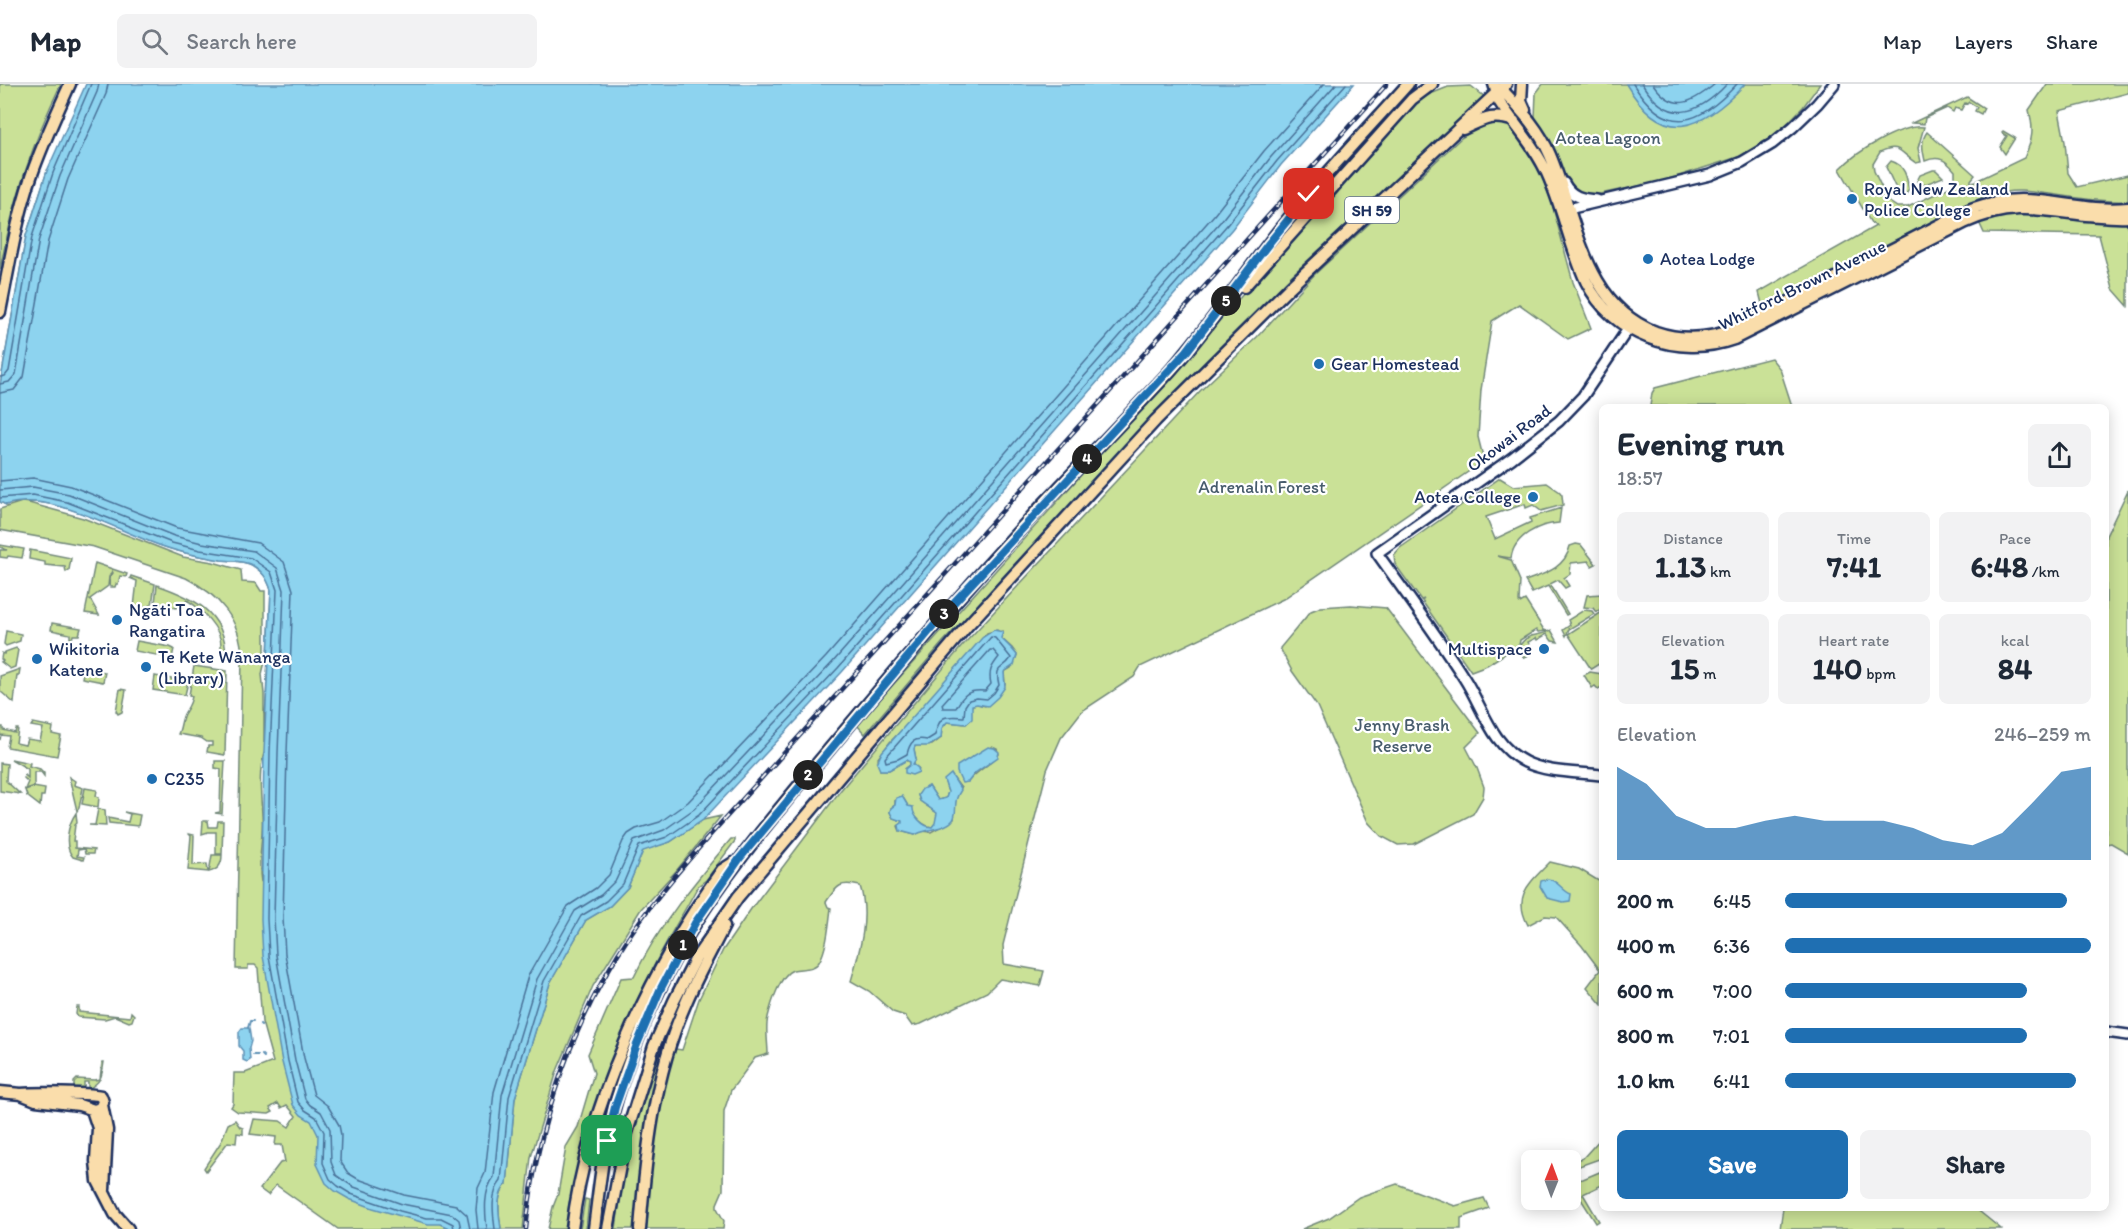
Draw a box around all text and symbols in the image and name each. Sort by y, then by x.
search box [117,14,537,68]
text: Map [30,24,81,58]
icon: search [138,25,171,58]
text: Search here [186,28,297,55]
text: Map [1883,29,1922,54]
text: Layers [1955,29,2013,54]
text: Share [2046,29,2098,54]
park label: Aotea Lagoon [1555,127,1661,149]
pin [1283,168,1334,219]
icon: check [1292,177,1325,210]
place label: Royal New Zealand Police College [1864,178,2009,221]
marker: Royal New Zealand Police College [1845,192,1859,206]
road number: SH 59 [1345,197,1399,223]
street label: Whitford Brown Avenue [1714,235,1890,335]
place label: Aotea Lodge [1660,248,1755,270]
marker: Aotea Lodge [1641,252,1655,266]
pin: 5 [1211,286,1241,316]
text: 5 [1222,291,1230,310]
place label: Gear Homestead [1331,353,1459,375]
marker: Gear Homestead [1312,357,1326,371]
street label: Okowai Road [1462,399,1556,477]
text: Evening run [1617,424,1784,463]
button: share [2028,424,2091,487]
pin: 4 [1072,444,1102,474]
text: 4 [1082,449,1092,468]
text: 18:57 [1617,466,1663,490]
park label: Adrenalin Forest [1198,476,1326,498]
place label: Aotea College [1414,486,1521,508]
marker: Aotea College [1526,490,1540,504]
text: Distance [1663,529,1723,548]
text: Time [1837,529,1871,548]
text: Pace [1999,529,2031,548]
text: 1.13 [1655,548,1706,585]
text: 7:41 [1827,548,1881,585]
text: 6:48 [1970,548,2028,585]
text: km [1706,562,1731,581]
text: /km [2028,562,2060,581]
place label: Ngāti Toa Rangatira [129,599,206,642]
pin: 3 [929,599,959,629]
text: 3 [940,604,948,623]
marker: Ngāti Toa Rangatira [110,613,124,627]
text: Elevation [1661,631,1725,650]
text: Heart rate [1819,631,1889,650]
text: kcal [2001,631,2029,650]
place label: Wikitoria Katene [49,638,120,681]
place label: Multispace [1448,638,1532,660]
marker: Multispace [1537,642,1551,656]
place label: Te Kete Wānanga (Library) [158,646,290,689]
text: 15 [1670,650,1699,687]
text: 140 [1812,650,1863,687]
text: 84 [1998,650,2032,687]
marker: Wikitoria Katene [30,652,44,666]
marker: Te Kete Wānanga (Library) [139,660,153,674]
text: m [1699,664,1716,683]
text: bpm [1863,664,1896,683]
park label: Jenny Brash Reserve [1354,714,1450,757]
text: Elevation [1617,722,1696,746]
text: 246–259 m [1994,722,2091,746]
pin: 2 [793,760,823,790]
text: 2 [804,765,812,784]
place label: C235 [164,768,204,790]
marker: C235 [145,772,159,786]
text: 200 m [1617,889,1673,913]
text: 6:45 [1713,889,1751,913]
pin: 1 [668,930,698,960]
text: 400 m [1617,934,1675,958]
text: 6:36 [1713,934,1750,958]
text: 1 [679,935,687,954]
text: 600 m [1617,979,1674,1003]
text: 7:00 [1713,979,1752,1003]
text: 800 m [1617,1024,1674,1048]
text: 7:01 [1713,1024,1749,1048]
text: 1.0 km [1617,1069,1674,1093]
text: 6:41 [1713,1069,1750,1093]
pin [581,1115,632,1166]
icon: arrive [590,1124,623,1157]
button: Save [1617,1130,1848,1199]
button: Share [1860,1130,2091,1199]
north arrow [1521,1150,1581,1210]
map controls [1521,1150,1581,1210]

